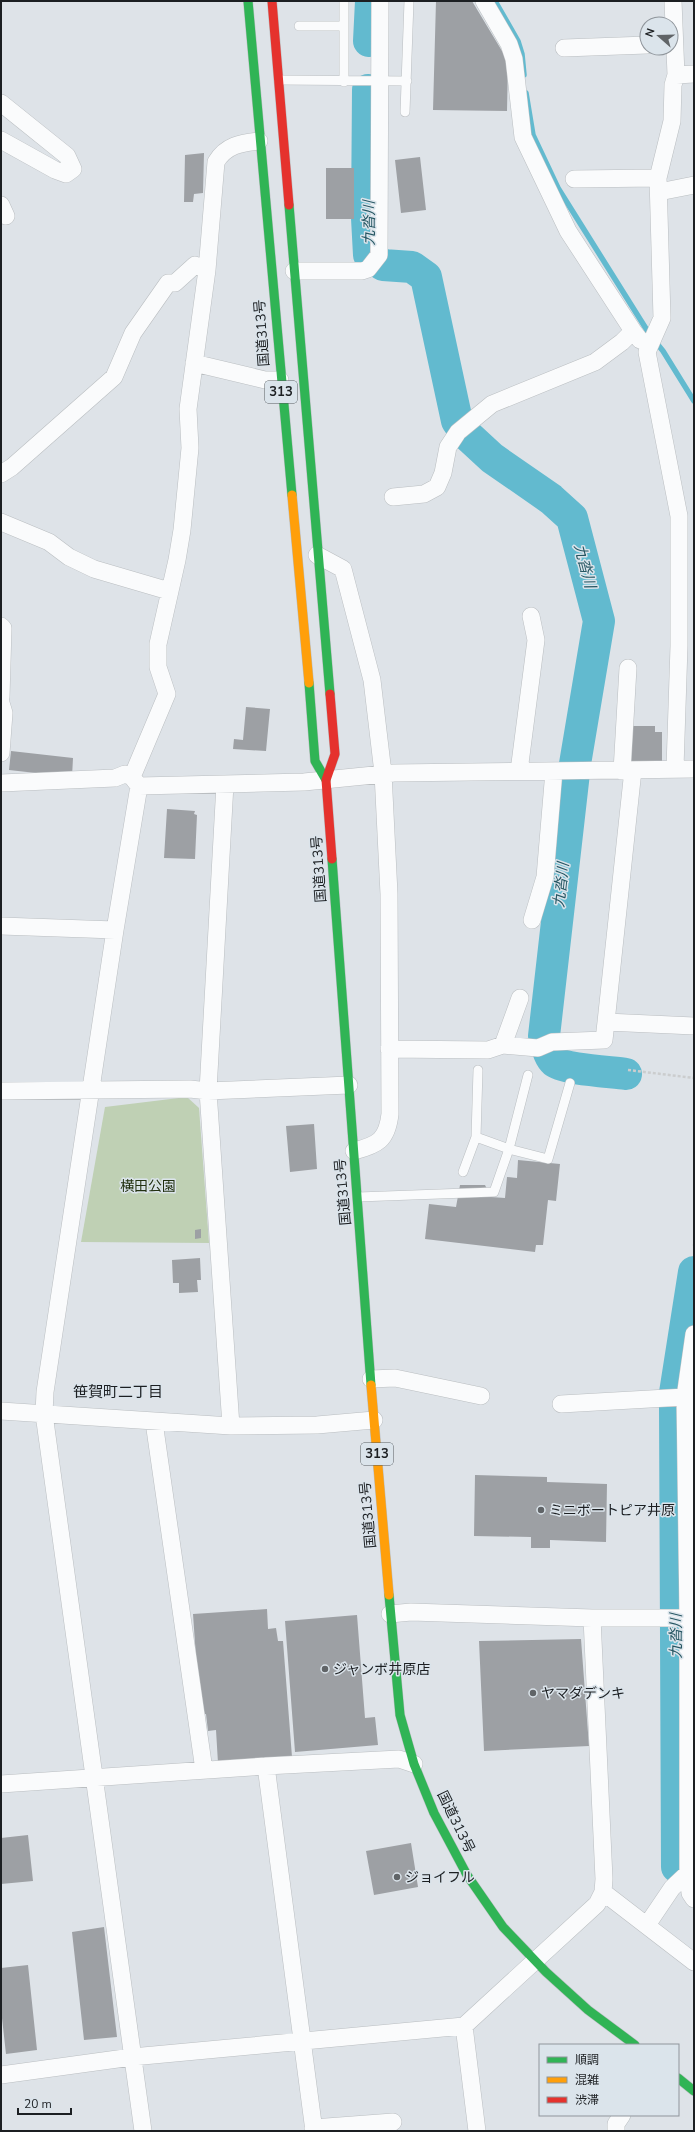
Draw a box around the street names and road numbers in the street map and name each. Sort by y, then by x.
street label: 国道313号 [250,299,274,367]
road number: 313 [265,381,297,403]
street label: 国道313号 [307,835,331,903]
street label: 国道313号 [331,1158,355,1226]
road number: 313 [361,1443,393,1465]
street label: 国道313号 [356,1481,380,1549]
street label: 国道313号 [433,1788,479,1856]

